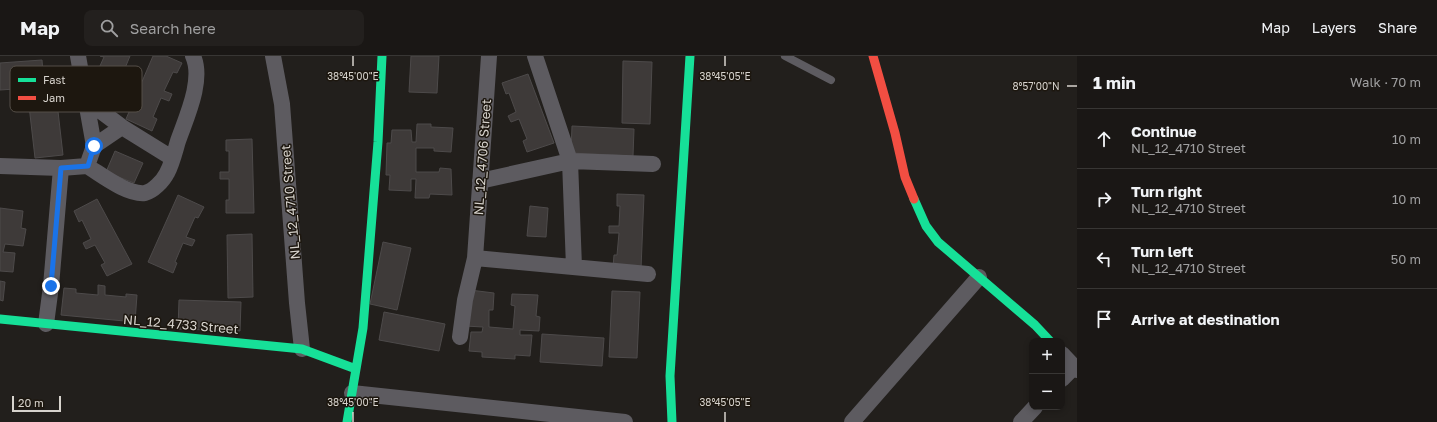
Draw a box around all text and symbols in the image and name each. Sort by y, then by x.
search box [84,10,364,46]
text: Map [20,16,60,39]
icon: search [98,17,120,39]
text: Search here [130,19,216,37]
text: Map [1261,19,1290,36]
text: Layers [1312,19,1356,36]
text: Share [1378,19,1417,36]
legend [10,66,142,112]
text: 38°45'00"E [327,70,379,82]
text: 38°45'05"E [699,70,751,82]
text: 1 min [1093,72,1136,93]
text: Fast [43,73,66,86]
text: Walk · 70 m [1350,74,1421,90]
text: 8°57'00"N [1012,80,1060,92]
text: Jam [43,91,65,104]
street label: NL_12_4706 Street [470,98,494,216]
text: Continue [1131,122,1197,140]
icon: ahead [1093,128,1115,150]
text: 10 m [1392,131,1421,147]
route start [85,137,103,155]
text: NL_12_4710 Street [1131,140,1246,156]
street label: NL_12_4710 Street [277,144,303,260]
text: Turn right [1131,182,1202,200]
icon: right [1093,188,1115,210]
text: 10 m [1392,191,1421,207]
text: NL_12_4710 Street [1131,200,1246,216]
text: Turn left [1131,242,1193,260]
icon: left [1093,248,1115,270]
text: 50 m [1391,251,1421,267]
text: NL_12_4710 Street [1131,260,1246,276]
route end [42,277,60,295]
icon: arrive [1093,308,1115,330]
text: Arrive at destination [1131,310,1280,328]
street label: NL_12_4733 Street [123,311,239,337]
map controls [1029,338,1065,410]
button: + [1029,338,1065,374]
button: − [1029,374,1065,410]
scale bar [12,394,61,413]
text: 20 m [18,396,44,409]
text: 38°45'00"E [327,396,379,408]
text: 38°45'05"E [699,396,751,408]

